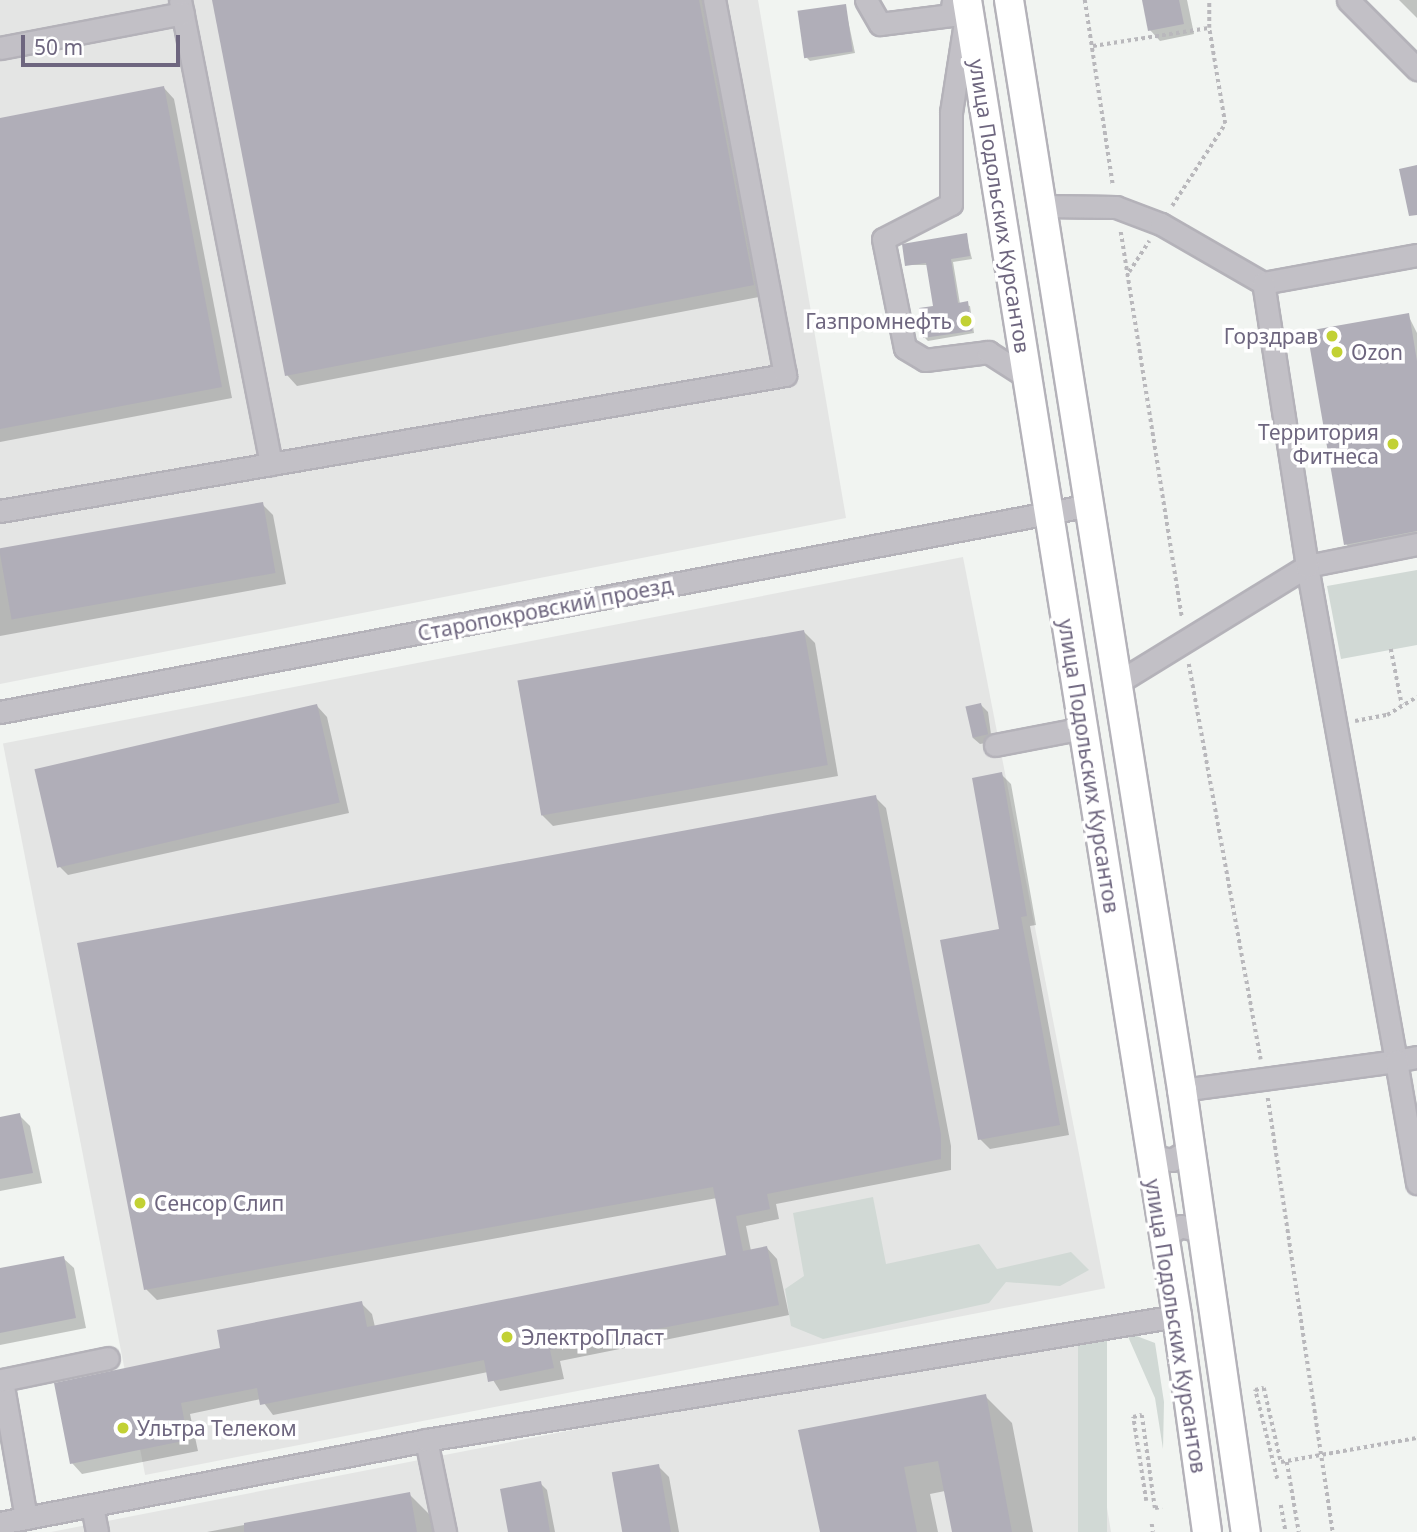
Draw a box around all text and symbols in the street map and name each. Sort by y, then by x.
scale bar [24,21,184,65]
text: 50 m [34,33,83,61]
street label: улица Подольских Курсантов [964,57,1036,355]
place label: Газпромнефть [805,308,952,334]
marker: Газпромнефть [958,313,974,329]
place label: Горздрав [1224,323,1318,349]
marker: Горздрав [1324,328,1340,344]
place label: Ozon [1351,339,1403,365]
marker: Ozon [1329,344,1345,360]
place label: Территория Фитнеса [1258,419,1379,469]
marker: Территория Фитнеса [1385,436,1401,452]
street label: Старопокровский проезд [415,572,675,646]
street label: улица Подольских Курсантов [1053,617,1125,915]
street label: улица Подольских Курсантов [1140,1177,1212,1475]
place label: Сенсор Слип [154,1190,284,1216]
marker: Сенсор Слип [132,1195,148,1211]
place label: ЭлектроПласт [521,1324,664,1350]
marker: ЭлектроПласт [499,1329,515,1345]
place label: Ультра Телеком [137,1415,297,1441]
marker: Ультра Телеком [115,1420,131,1436]

